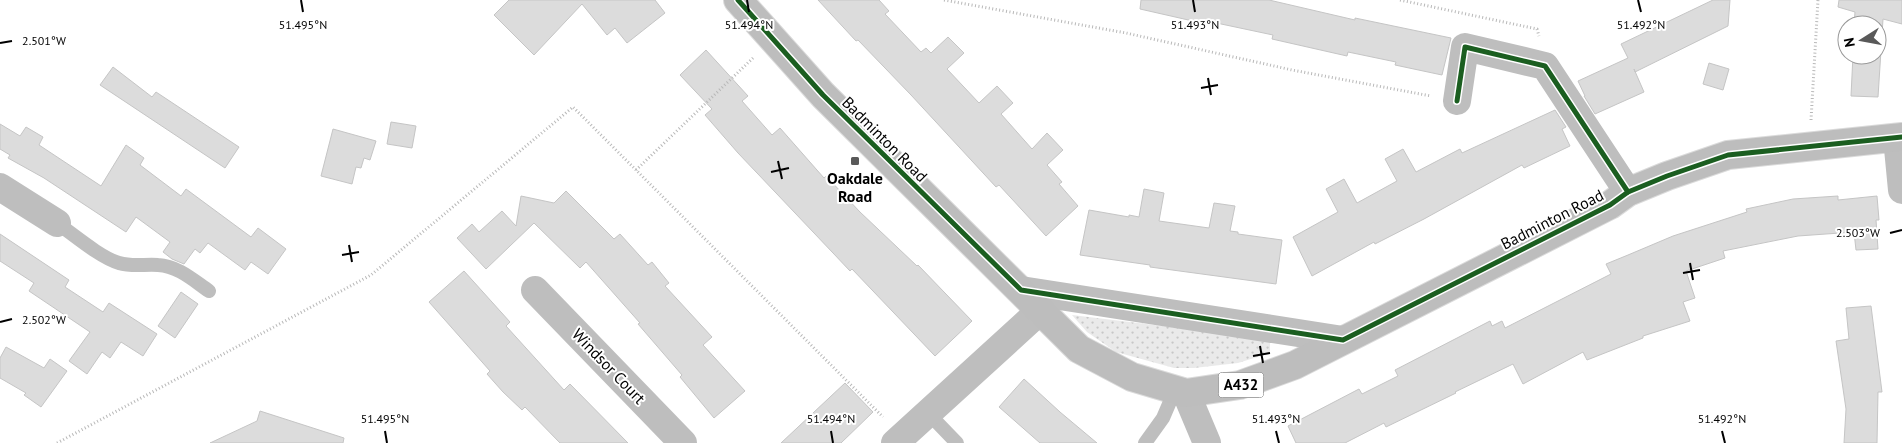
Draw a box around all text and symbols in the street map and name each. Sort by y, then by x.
north arrow [1837,15,1887,65]
text: 51.495°N [279,17,327,32]
text: 51.494°N [725,17,773,32]
text: 51.493°N [1171,17,1219,32]
text: 51.492°N [1617,17,1665,32]
text: 2.501°W [22,33,66,48]
text: N [1840,36,1859,49]
street label: Badminton Road [838,92,932,186]
marker: Oakdale Road [849,155,861,167]
place label: Oakdale Road [827,168,883,206]
street label: Badminton Road [1497,185,1607,253]
text: 2.503°W [1836,225,1880,240]
text: 2.502°W [22,312,66,327]
street label: Windsor Court [568,324,650,408]
road number: A432 [1218,372,1264,398]
text: 51.495°N [361,411,409,426]
text: 51.494°N [807,411,855,426]
text: 51.493°N [1252,411,1300,426]
text: 51.492°N [1698,411,1746,426]

